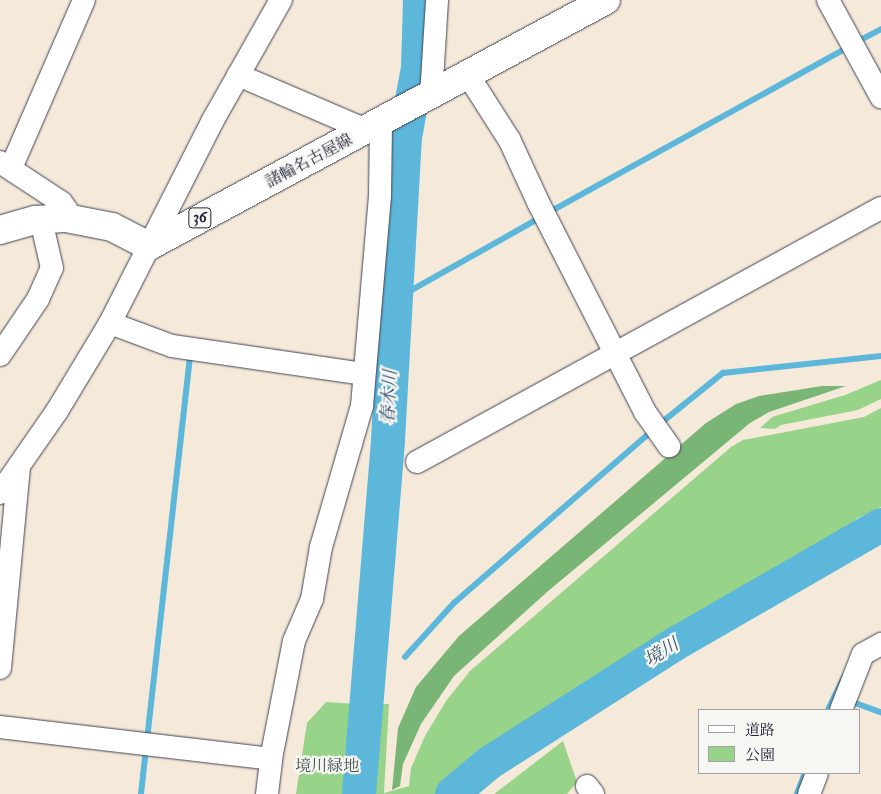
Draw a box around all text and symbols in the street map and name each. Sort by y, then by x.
street label: 諸輪名古屋線 [262,130,356,192]
road number: 36 [188,206,212,230]
water label: 春木川 [378,369,402,425]
water label: 境川 [641,634,683,672]
legend [698,709,861,774]
text: 道路 [745,721,775,740]
text: 公園 [745,746,775,765]
park label: 境川緑地 [295,756,359,776]

